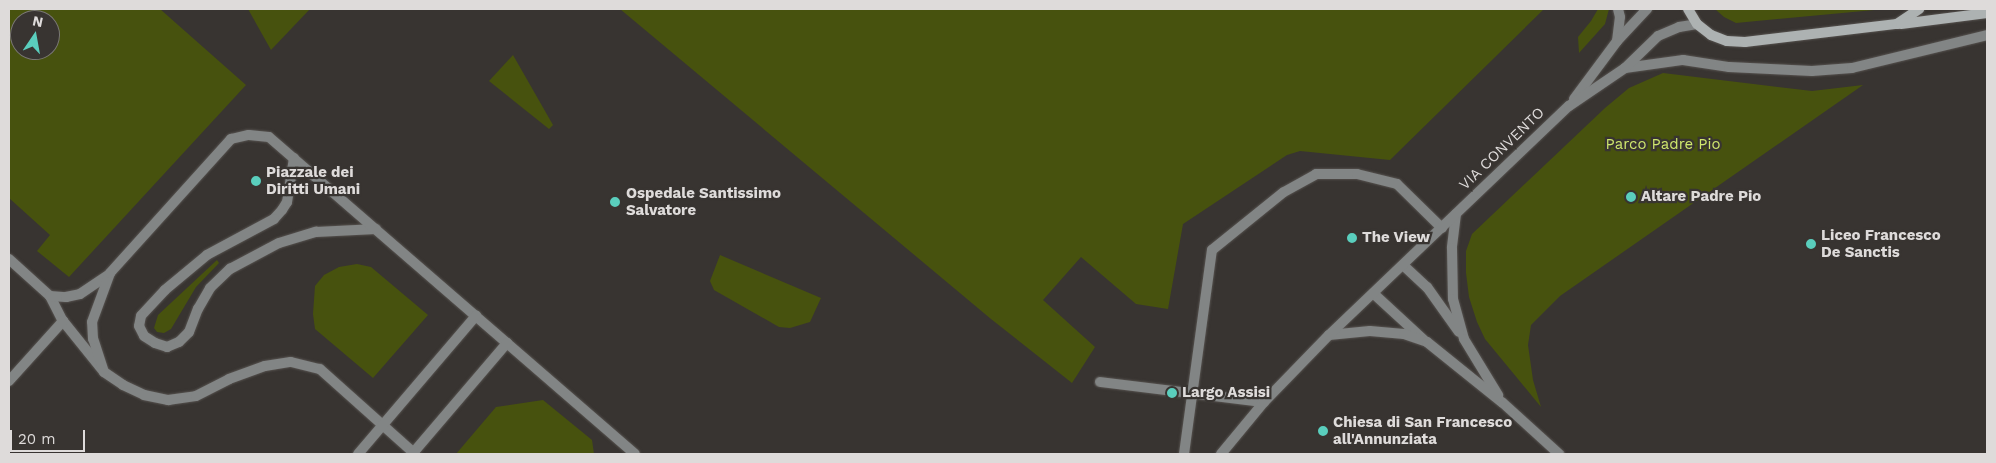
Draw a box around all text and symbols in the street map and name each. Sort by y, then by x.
north arrow [10,10,60,60]
text: N [31,12,45,30]
street label: VIA CONVENTO [1455,104,1549,194]
park label: Parco Padre Pio [1606,136,1720,154]
place label: Piazzale dei Diritti Umani [266,163,360,198]
marker: Piazzale dei Diritti Umani [250,175,262,187]
place label: Ospedale Santissimo Salvatore [626,184,781,219]
place label: Altare Padre Pio [1641,188,1761,206]
marker: Altare Padre Pio [1625,191,1637,203]
marker: Ospedale Santissimo Salvatore [608,195,622,209]
place label: Liceo Francesco De Sanctis [1821,226,1941,261]
place label: The View [1362,229,1431,247]
marker: The View [1346,232,1358,244]
marker: Liceo Francesco De Sanctis [1805,238,1817,250]
place label: Largo Assisi [1182,384,1271,402]
marker: Largo Assisi [1166,387,1178,399]
place label: Chiesa di San Francesco all'Annunziata [1333,413,1512,448]
scale bar [12,420,88,452]
marker: Chiesa di San Francesco all'Annunziata [1317,425,1329,437]
text: 20 m [18,430,56,448]

